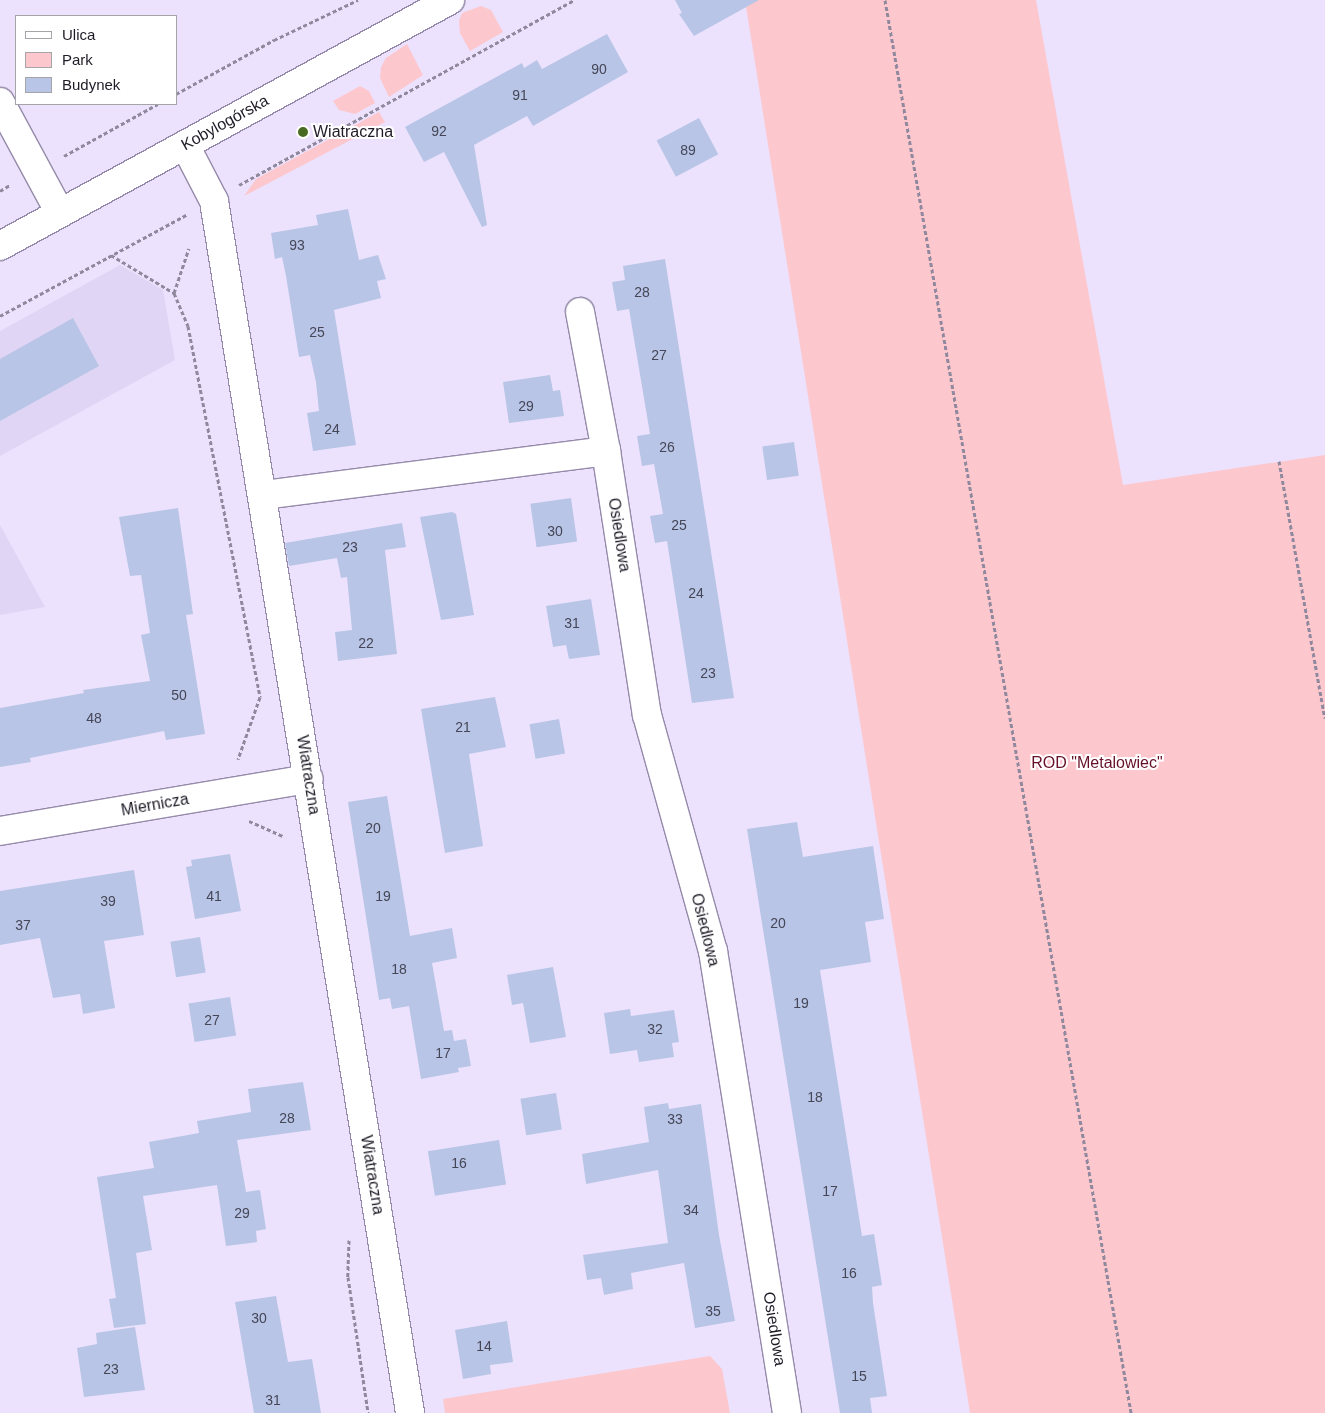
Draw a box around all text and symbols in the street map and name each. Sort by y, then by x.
legend [15,15,178,105]
text: Ulica [62,26,95,43]
text: Park [62,51,93,68]
house number: 90 [591,61,607,77]
text: Budynek [62,76,120,93]
house number: 91 [512,87,528,103]
street label: Kobylogórska [178,91,272,155]
place label: Wiatraczna [313,122,393,142]
house number: 92 [431,123,447,139]
marker: Wiatraczna [297,126,309,138]
house number: 89 [680,142,696,158]
house number: 93 [289,237,305,253]
house number: 28 [634,284,650,300]
house number: 25 [309,324,325,340]
house number: 27 [651,347,667,363]
house number: 29 [518,398,534,414]
house number: 24 [324,421,340,437]
house number: 26 [659,439,675,455]
street label: Osiedlowa [604,497,634,573]
house number: 25 [671,517,687,533]
house number: 30 [547,523,563,539]
house number: 23 [342,539,358,555]
house number: 24 [688,585,704,601]
house number: 31 [564,615,580,631]
house number: 22 [358,635,374,651]
house number: 23 [700,665,716,681]
house number: 50 [171,687,187,703]
house number: 48 [86,710,102,726]
house number: 21 [455,719,471,735]
street label: Wiatraczna [292,734,324,816]
park label: ROD "Metalowiec" [1031,753,1163,773]
street label: Miernicza [120,790,190,820]
house number: 20 [365,820,381,836]
house number: 41 [206,888,222,904]
house number: 19 [375,888,391,904]
street label: Osiedlowa [687,891,723,969]
house number: 39 [100,893,116,909]
house number: 20 [770,915,786,931]
house number: 37 [15,917,31,933]
house number: 18 [391,961,407,977]
house number: 19 [793,995,809,1011]
house number: 27 [204,1012,220,1028]
house number: 32 [647,1021,663,1037]
house number: 17 [435,1045,451,1061]
house number: 18 [807,1089,823,1105]
house number: 28 [279,1110,295,1126]
house number: 33 [667,1111,683,1127]
street label: Wiatraczna [356,1134,388,1216]
house number: 16 [451,1155,467,1171]
house number: 17 [822,1183,838,1199]
house number: 34 [683,1202,699,1218]
house number: 29 [234,1205,250,1221]
house number: 16 [841,1265,857,1281]
street label: Osiedlowa [759,1291,789,1367]
house number: 35 [705,1303,721,1319]
house number: 30 [251,1310,267,1326]
house number: 14 [476,1338,492,1354]
house number: 23 [103,1361,119,1377]
house number: 15 [851,1368,867,1384]
house number: 31 [265,1392,281,1408]

